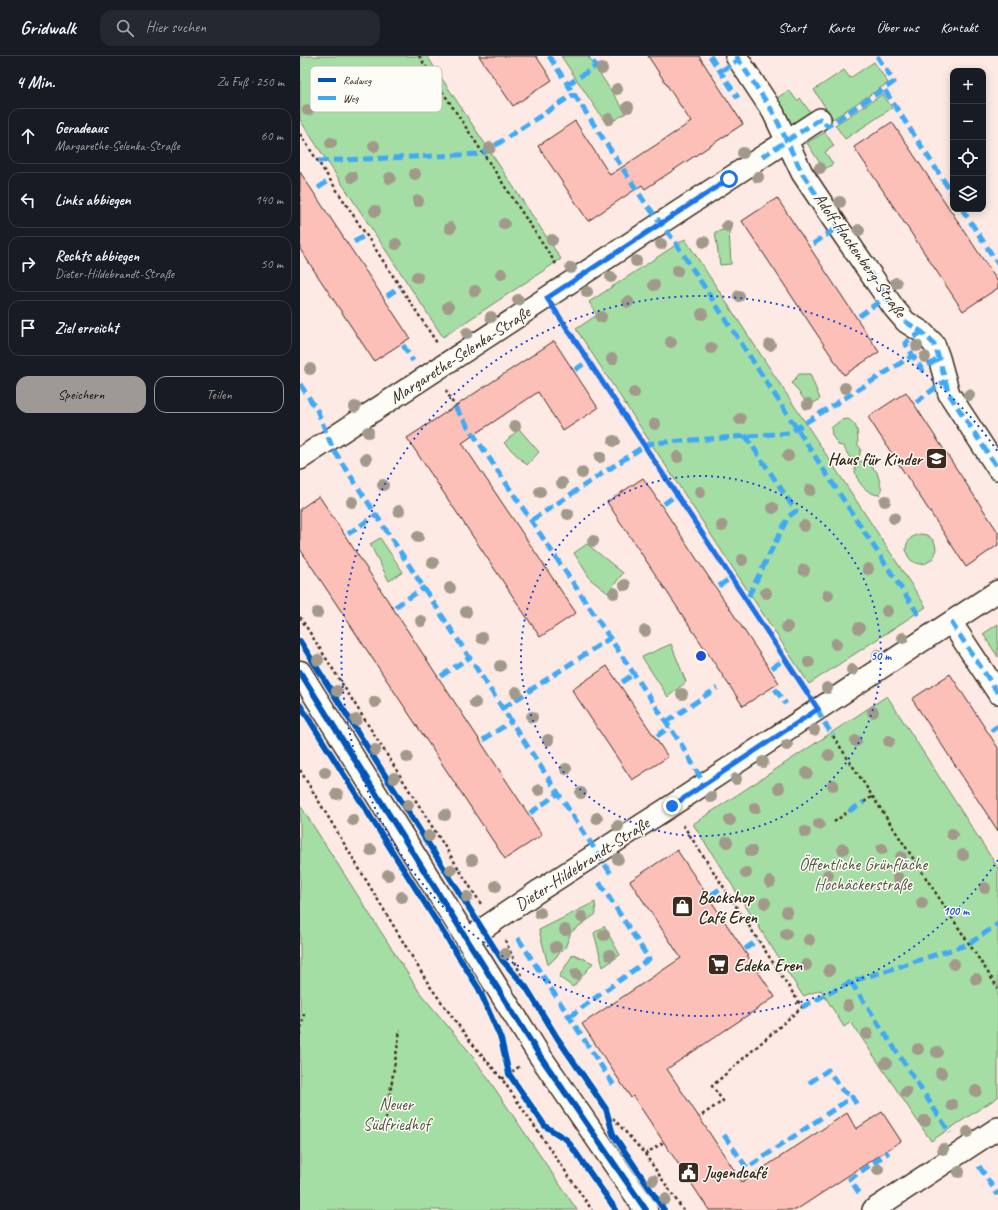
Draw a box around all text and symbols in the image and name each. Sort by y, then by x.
search box [100,10,380,46]
text: Gridwalk [20,16,76,40]
icon: search [114,17,136,39]
text: Hier suchen [146,18,206,37]
text: Start [778,19,806,36]
text: Karte [828,19,854,36]
text: Über uns [876,19,918,36]
text: Kontakt [940,19,978,36]
legend [310,66,442,112]
map controls [950,68,986,212]
button: + [950,68,986,104]
text: 4 Min. [16,72,55,93]
text: Radweg [343,73,372,87]
text: Zu Fuß · 250 m [217,74,284,90]
text: Weg [343,91,360,105]
button: − [950,104,986,140]
text: Geradeaus [55,119,108,138]
icon: ahead [17,125,39,147]
text: 60 m [261,128,283,144]
text: Margarethe-Selenka-Straße [55,138,180,154]
button: locate [950,140,986,176]
route start [720,170,738,188]
button: layers [950,176,986,212]
street label: Adolf-Hackenberg-Straße [809,188,912,323]
icon: left [17,189,39,211]
text: Links abbiegen [55,191,131,210]
text: 140 m [255,192,283,208]
text: Rechts abbiegen [55,247,139,266]
icon: right [17,253,39,275]
text: 50 m [261,256,283,272]
text: Dieter-Hildebrandt-Straße [55,266,174,282]
street label: Margarethe-Selenka-Straße [386,301,535,408]
icon: arrive [17,317,39,339]
text: Ziel erreicht [55,319,118,338]
button: Speichern [16,376,146,413]
button: Teilen [154,376,284,413]
school or university icon: Haus für Kinder [924,446,950,472]
place label: Haus für Kinder [828,449,924,470]
text: 50 m [871,648,892,664]
centre of rings [694,649,708,663]
route end [663,797,681,815]
street label: Dieter-Hildebrandt-Straße [511,812,654,915]
park label: Öffentliche Grünfläche Hochäckerstraße [799,854,928,895]
place label: Backshop Café Eren [698,887,758,928]
shop icon: Backshop Café Eren [669,894,695,920]
text: 100 m [943,903,970,919]
supermarket icon: Edeka Eren [705,952,731,978]
place label: Edeka Eren [734,955,803,976]
park label: Neuer Südfriedhof [363,1094,433,1135]
public building icon: Jugendcafé [676,1159,702,1185]
place label: Jugendcafé [703,1162,768,1183]

